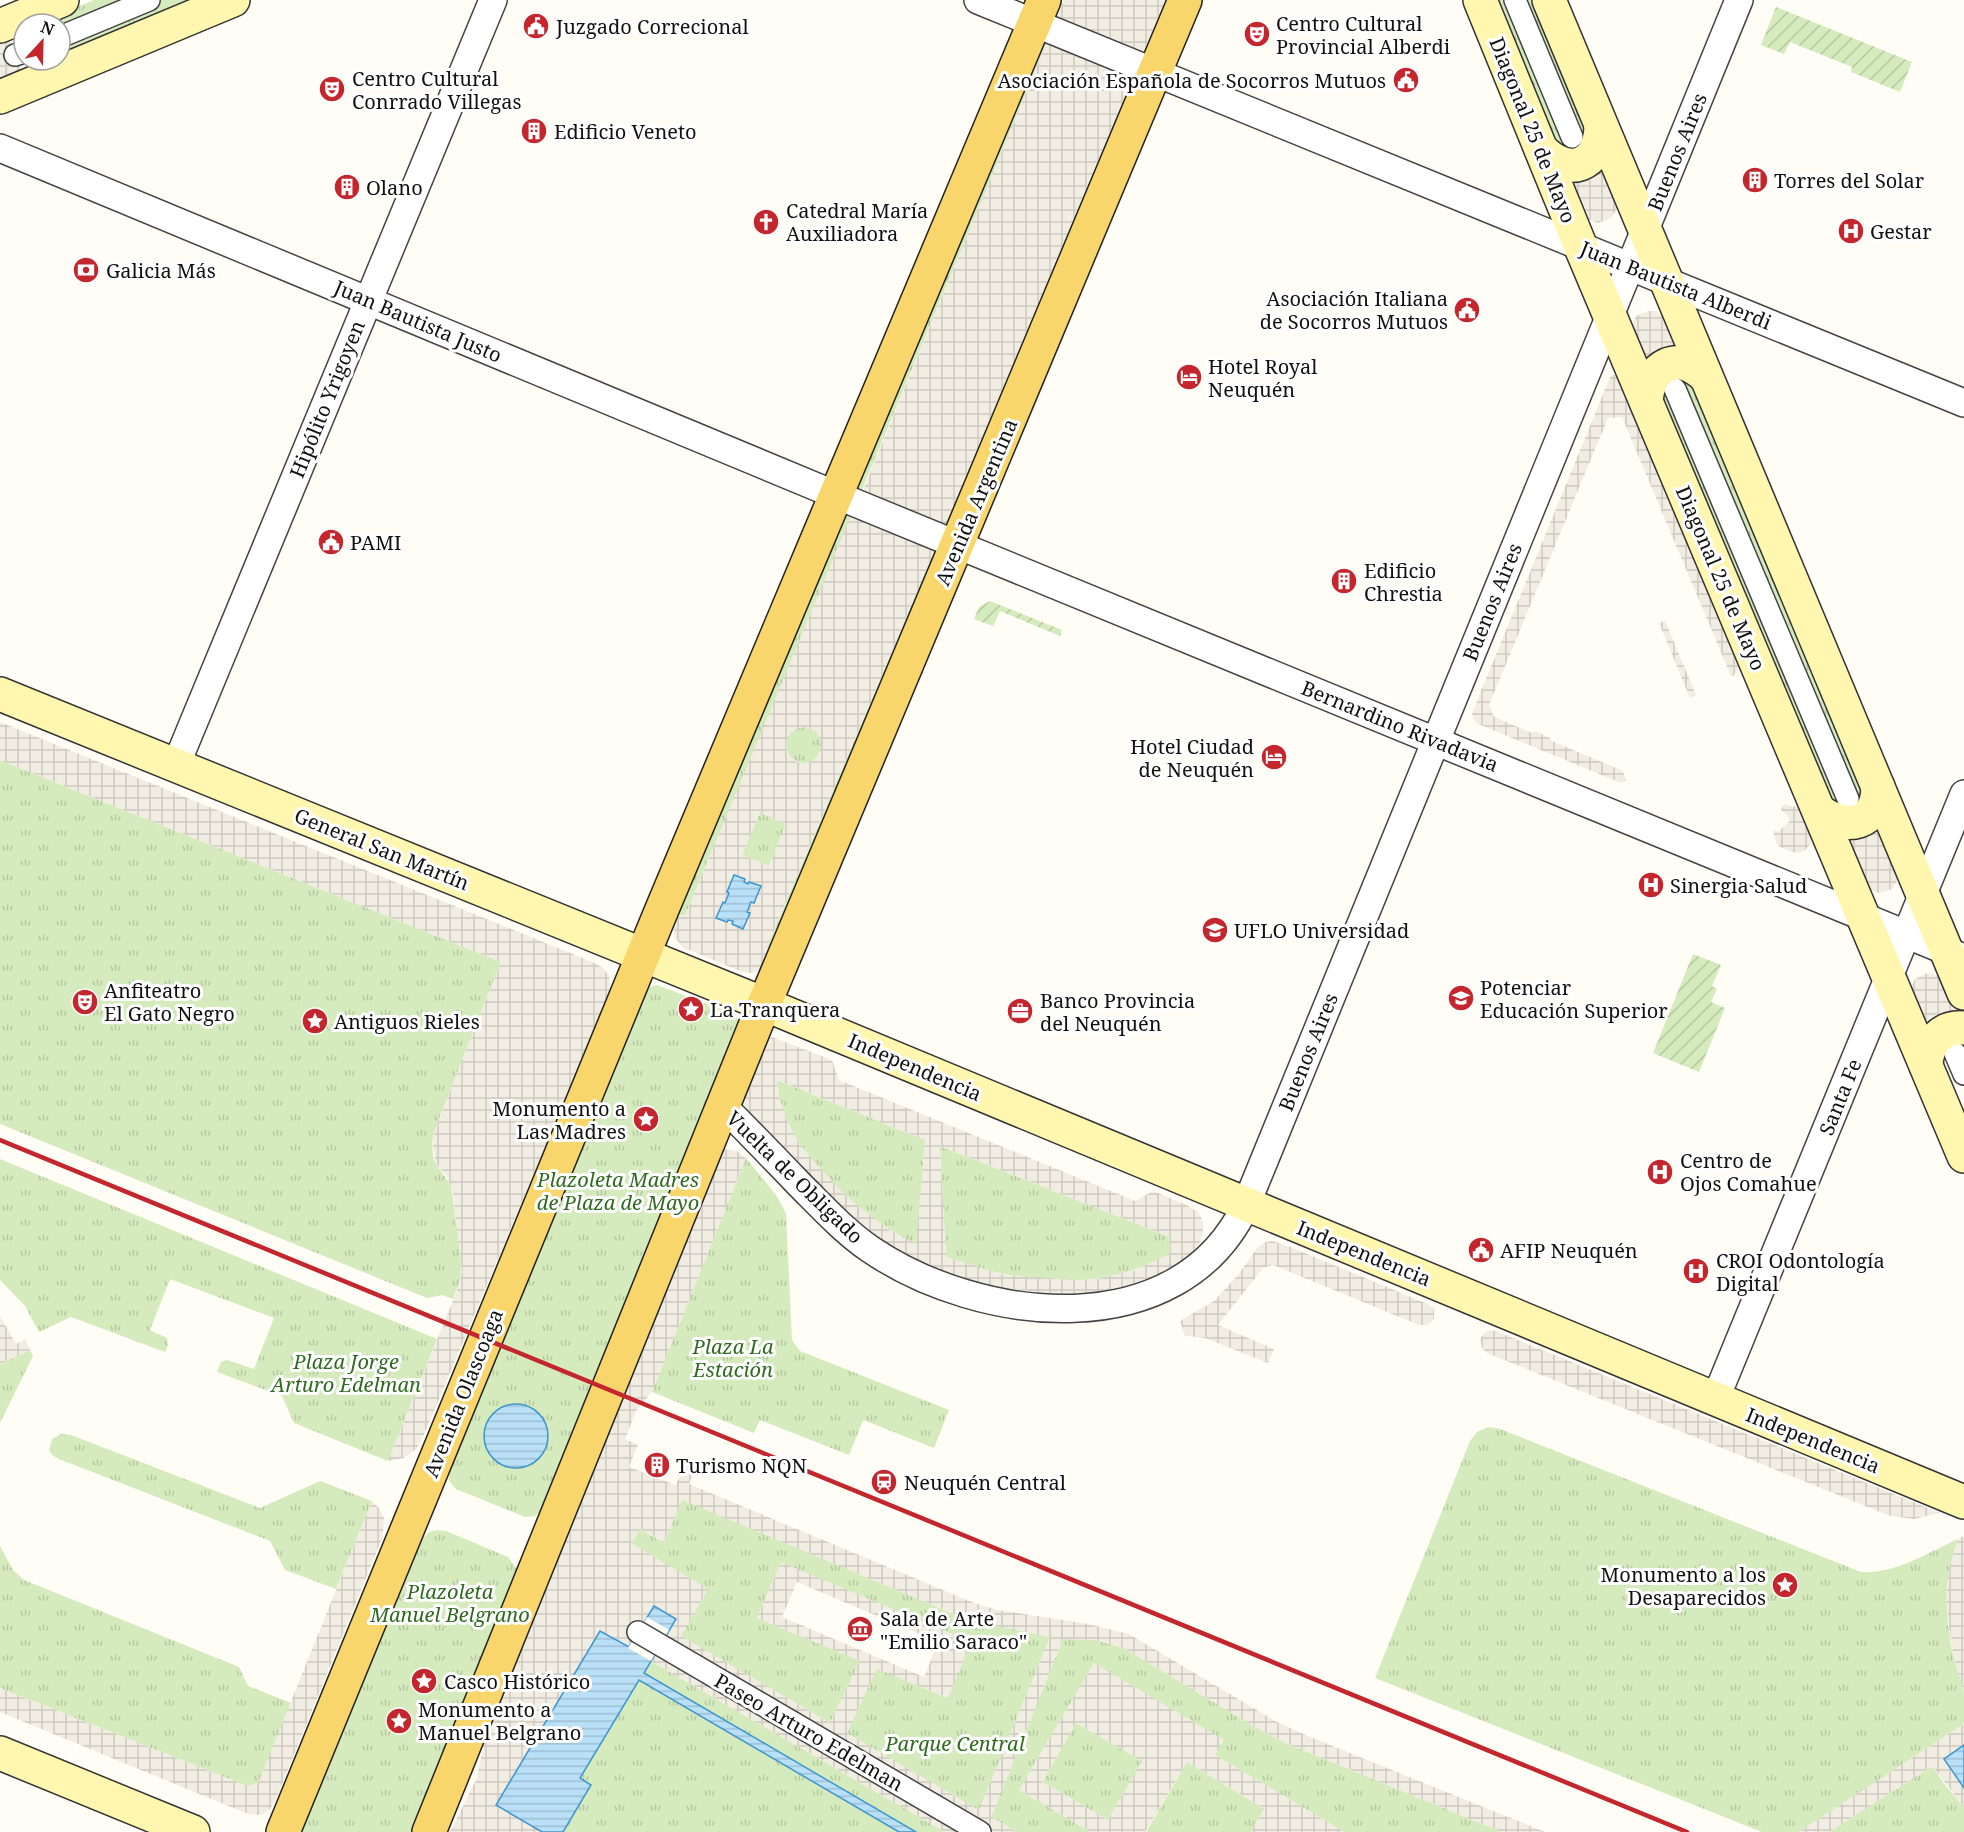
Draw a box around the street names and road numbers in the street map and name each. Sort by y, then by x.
street label: Diagonal 25 de Mayo [1483,33,1583,227]
street label: Buenos Aires [1641,89,1713,215]
street label: Juan Bautista Alberdi [1576,234,1776,336]
street label: Juan Bautista Justo [329,273,506,369]
street label: Hipólito Yrigoyen [283,316,371,482]
street label: Avenida Argentina [929,414,1023,590]
street label: Diagonal 25 de Mayo [1670,481,1772,675]
street label: Buenos Aires [1456,539,1528,665]
street label: Bernardino Rivadavia [1297,674,1503,778]
street label: General San Martín [291,802,474,896]
street label: Buenos Aires [1272,989,1344,1115]
street label: Independencia [844,1027,986,1107]
street label: Santa Fe [1812,1055,1868,1139]
street label: Vuelta de Obligado [721,1105,869,1249]
street label: Independencia [1293,1214,1435,1292]
street label: Avenida Olascoaga [417,1305,509,1481]
street label: Independencia [1742,1401,1884,1479]
street label: Paseo Arturo Edelman [710,1667,908,1797]

